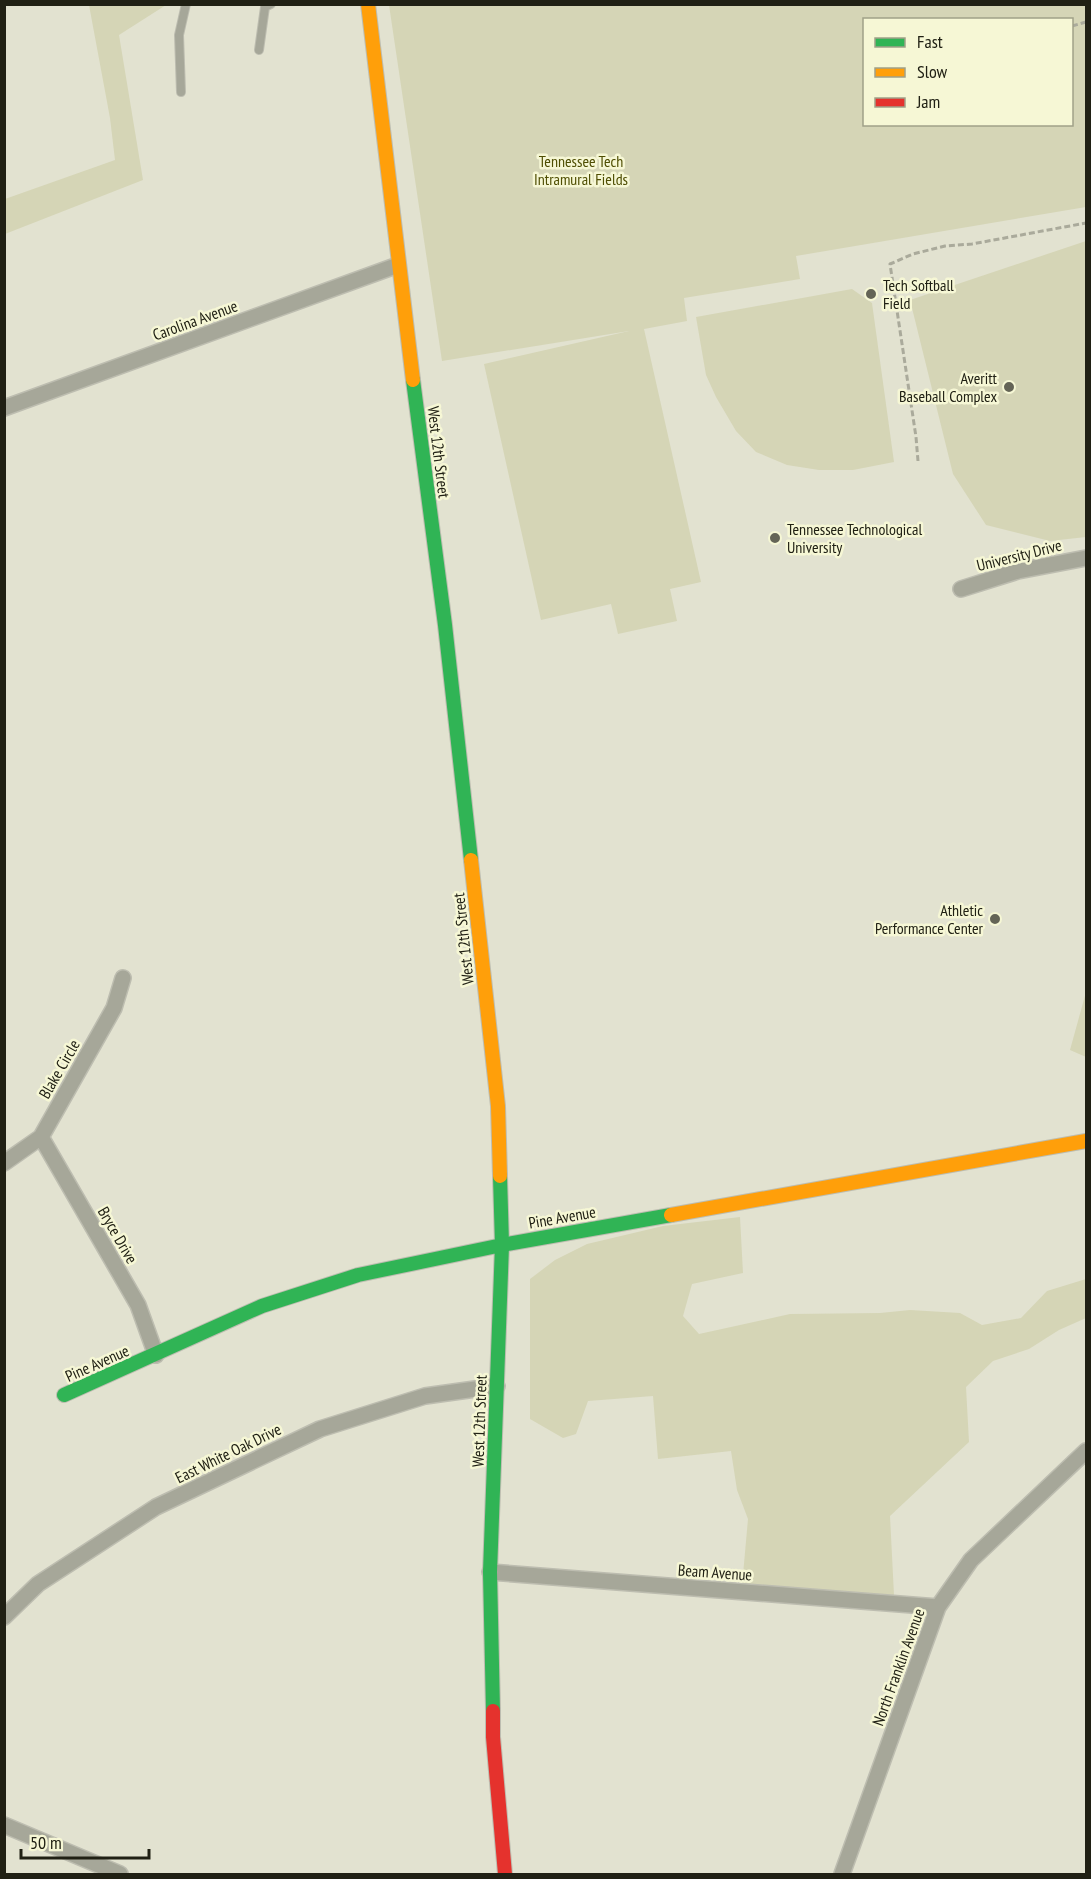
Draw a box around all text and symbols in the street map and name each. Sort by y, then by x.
legend [863,18,1073,126]
text: Fast [917,30,943,53]
text: Slow [917,60,948,83]
text: Jam [916,90,940,113]
park label: Tennessee Tech Intramural Fields [534,151,628,189]
place label: Tech Softball Field [883,275,954,313]
marker: Tech Softball Field [864,287,878,301]
street label: Carolina Avenue [150,295,240,345]
place label: Averitt Baseball Complex [899,368,998,406]
marker: Averitt Baseball Complex [1002,380,1016,394]
street label: West 12th Street [423,405,455,500]
place label: Tennessee Technological University [787,519,922,557]
marker: Tennessee Technological University [768,531,782,545]
street label: University Drive [974,535,1064,575]
street label: West 12th Street [448,891,478,986]
place label: Athletic Performance Center [875,900,984,938]
marker: Athletic Performance Center [988,912,1002,926]
street label: Blake Circle [34,1036,84,1102]
street label: Pine Avenue [527,1201,597,1233]
street label: Bryce Drive [94,1203,142,1267]
street label: Pine Avenue [62,1340,132,1386]
street label: West 12th Street [467,1374,491,1467]
street label: East White Oak Drive [172,1419,284,1487]
street label: Beam Avenue [677,1559,753,1585]
street label: North Franklin Avenue [867,1606,929,1728]
scale bar [21,1822,148,1860]
text: 50 m [30,1831,62,1854]

